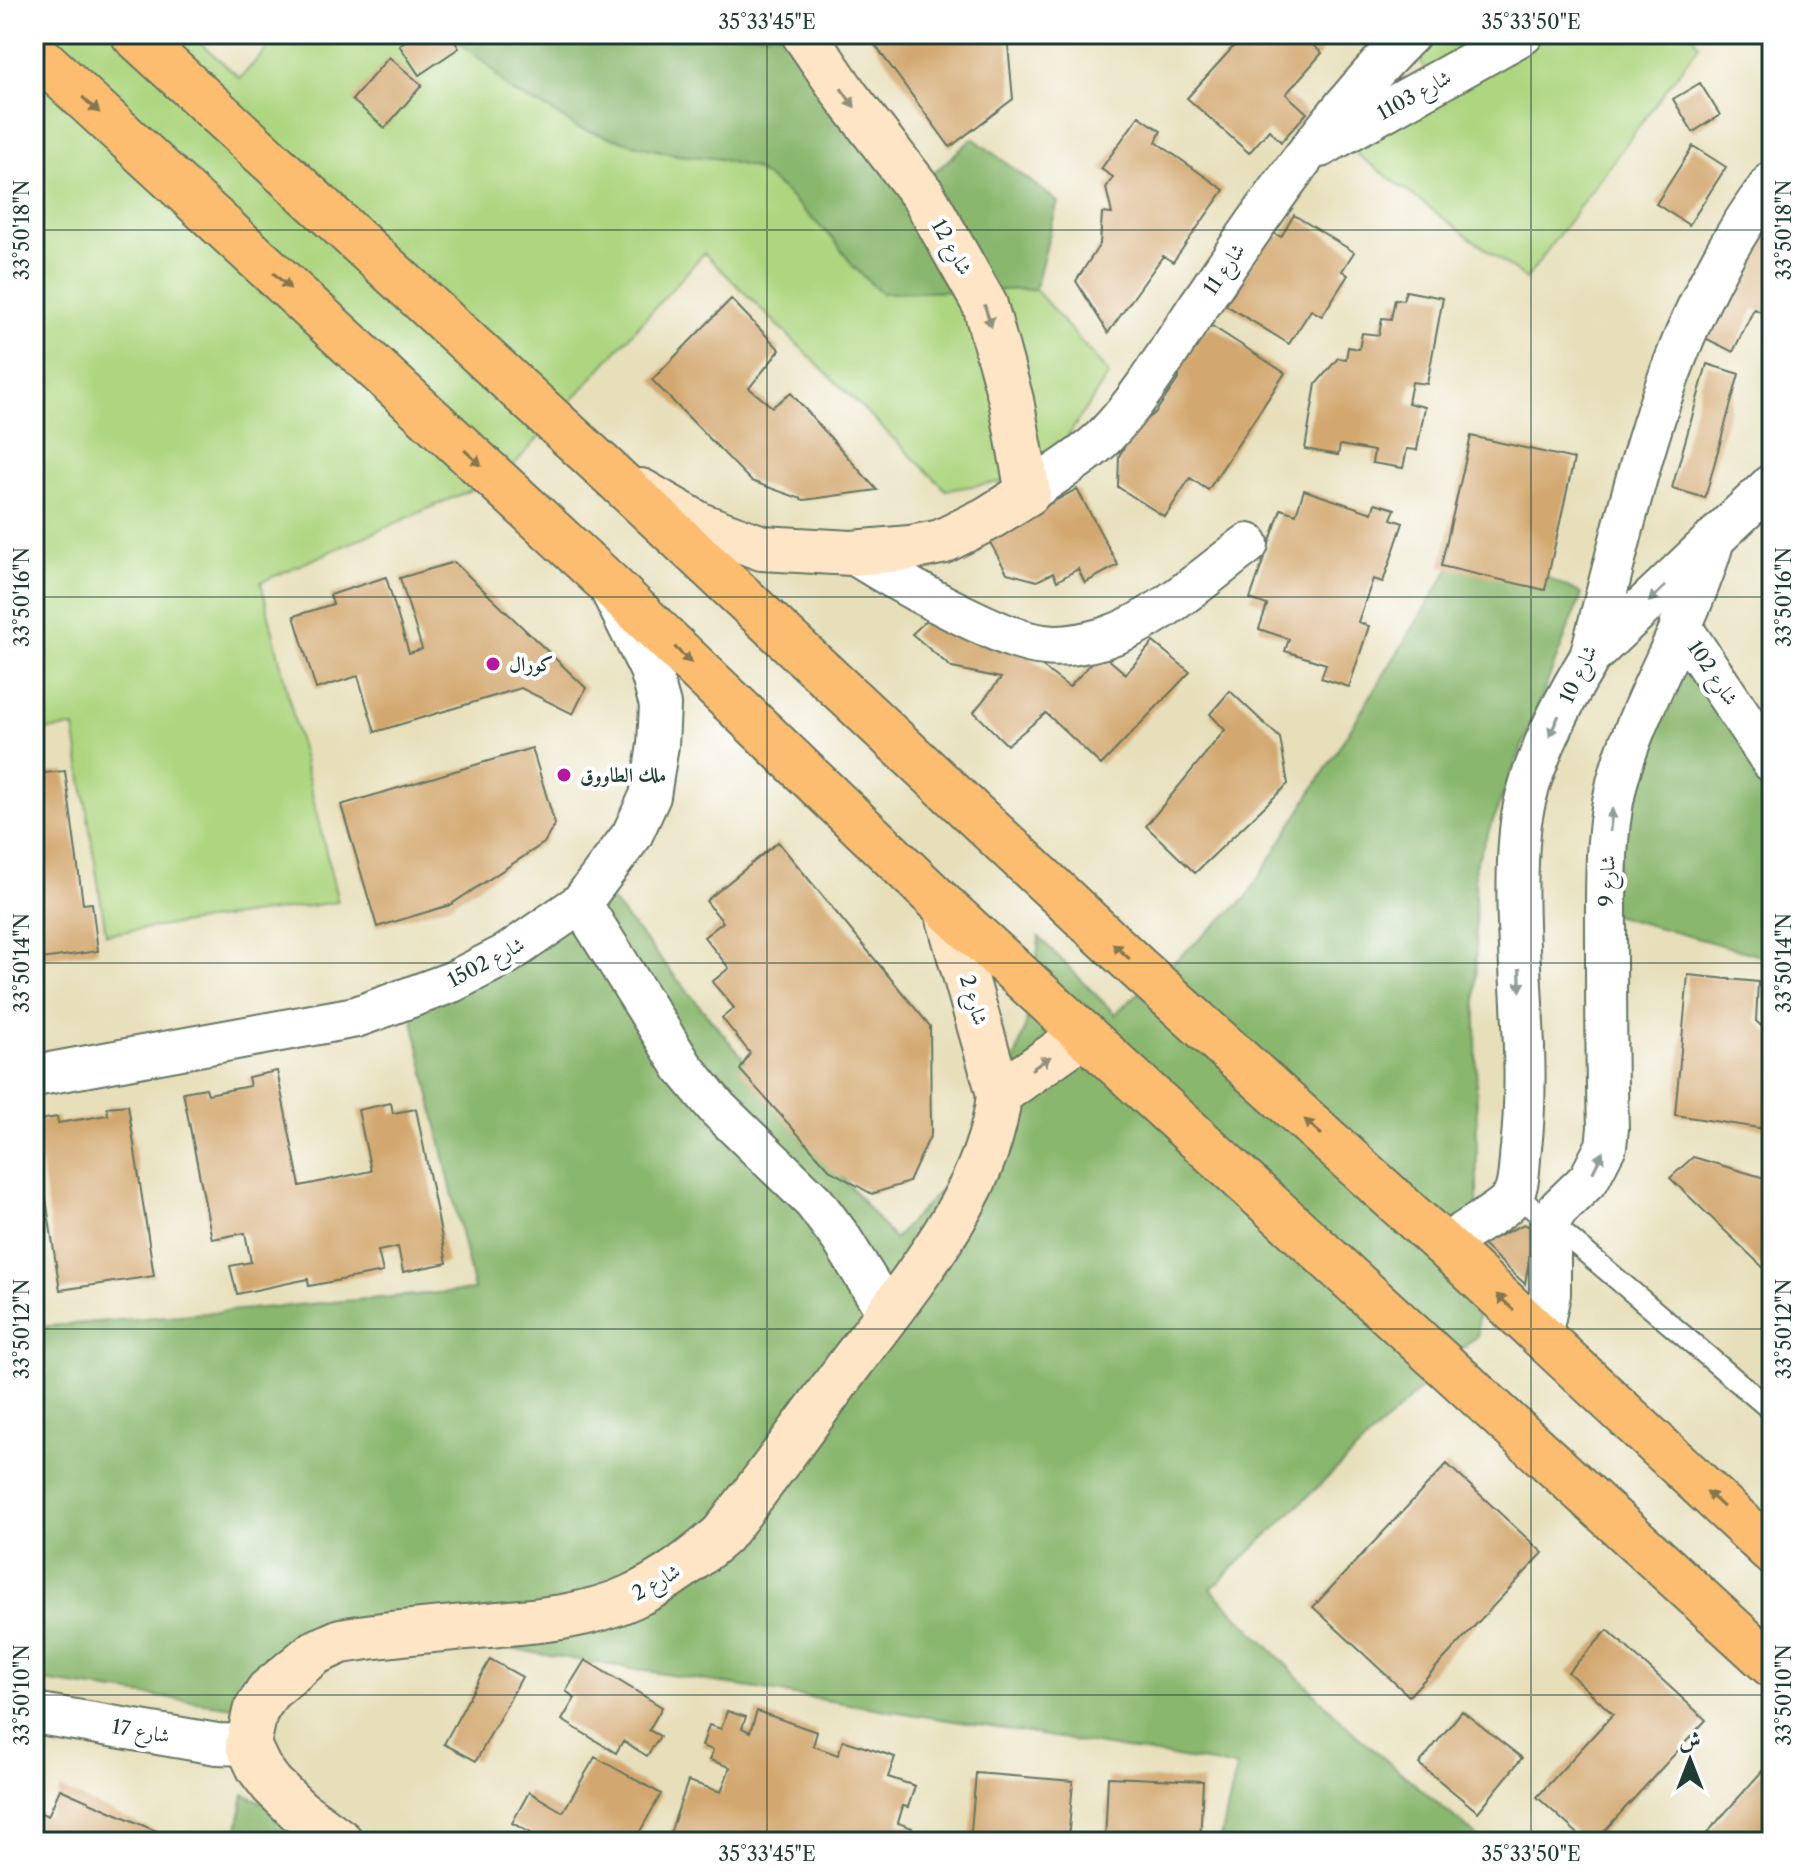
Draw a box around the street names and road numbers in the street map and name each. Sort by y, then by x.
street label: شارع 1103 [1373,65,1458,130]
street label: شارع 12 [921,215,977,282]
street label: شارع 11 [1198,239,1255,303]
street label: شارع 102 [1678,636,1743,713]
street label: شارع 10 [1554,641,1607,709]
street label: شارع 9 [1594,855,1626,908]
street label: شارع 1502 [443,932,531,997]
street label: شارع 2 [949,972,993,1030]
street label: شارع 2 [628,1559,687,1610]
street label: شارع 17 [109,1714,172,1754]

